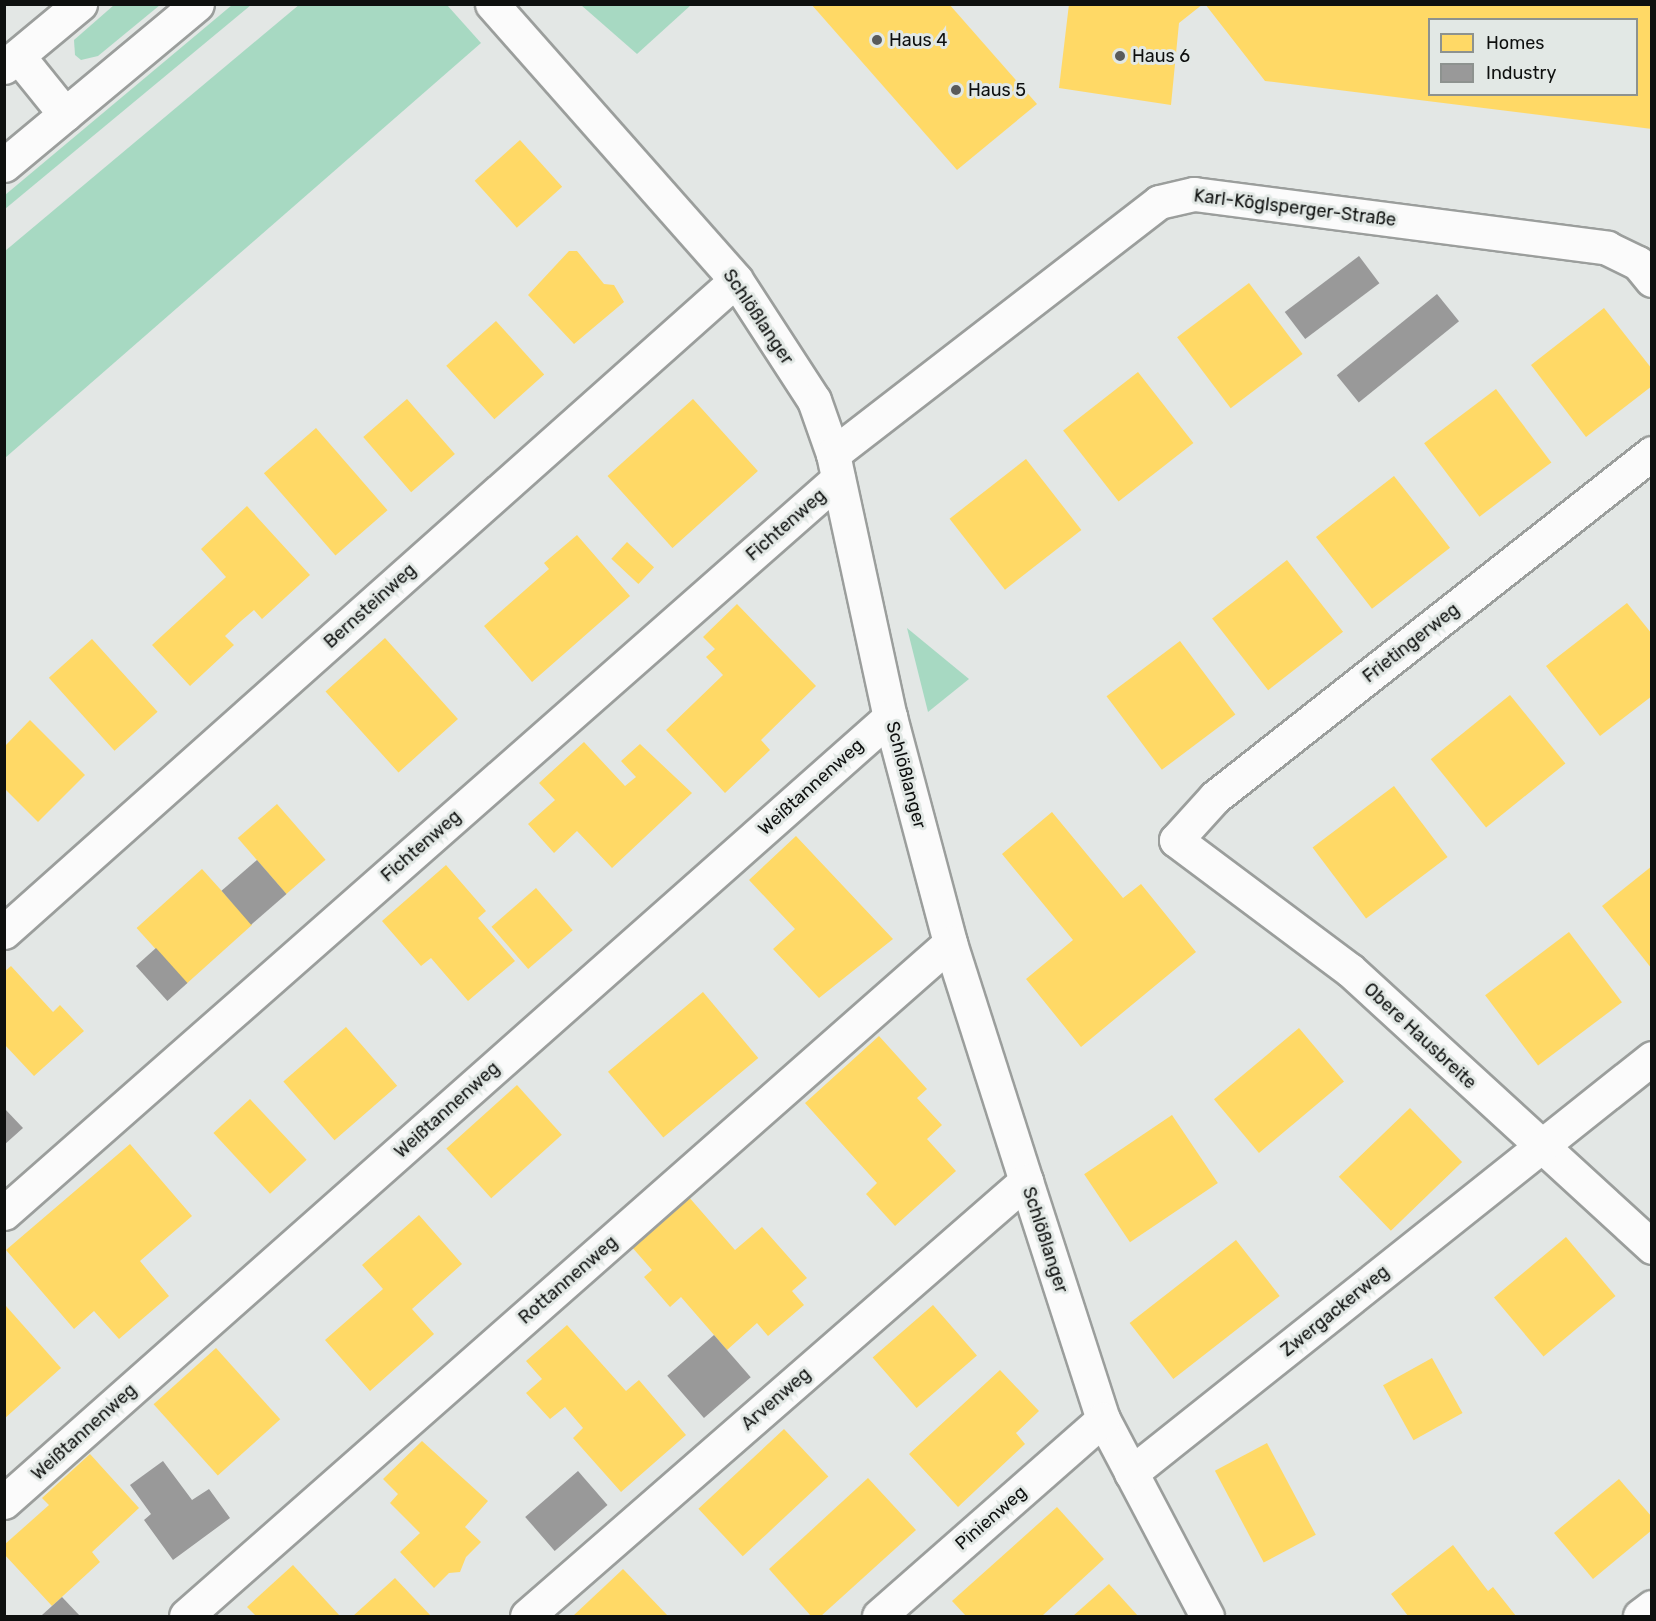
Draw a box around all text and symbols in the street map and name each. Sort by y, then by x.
legend [1428,18,1638,96]
place label: Haus 4 [889,29,947,51]
text: Homes [1486,32,1544,54]
marker: Haus 4 [870,33,884,47]
place label: Haus 6 [1132,45,1190,67]
marker: Haus 6 [1113,49,1127,63]
text: Industry [1486,62,1556,84]
place label: Haus 5 [968,79,1026,101]
marker: Haus 5 [949,83,963,97]
street label: Karl-Köglsperger-Straße [1193,185,1397,231]
street label: Schlößlanger [718,265,798,369]
street label: Fichtenweg [742,485,830,565]
street label: Bernsteinweg [320,559,420,653]
street label: Frietingerweg [1358,599,1464,687]
street label: Schlößlanger [881,719,931,831]
street label: Weißtannenweg [754,734,868,840]
street label: Fichtenweg [377,806,465,886]
street label: Obere Hausbreite [1359,978,1481,1094]
street label: Weißtannenweg [390,1057,504,1163]
street label: Schlößlanger [1018,1184,1072,1296]
street label: Rottannenweg [514,1231,622,1329]
street label: Zwergackerweg [1277,1261,1393,1361]
street label: Arvenweg [737,1363,815,1435]
street label: Weißtannenweg [27,1379,141,1485]
street label: Pinienweg [951,1481,1031,1555]

